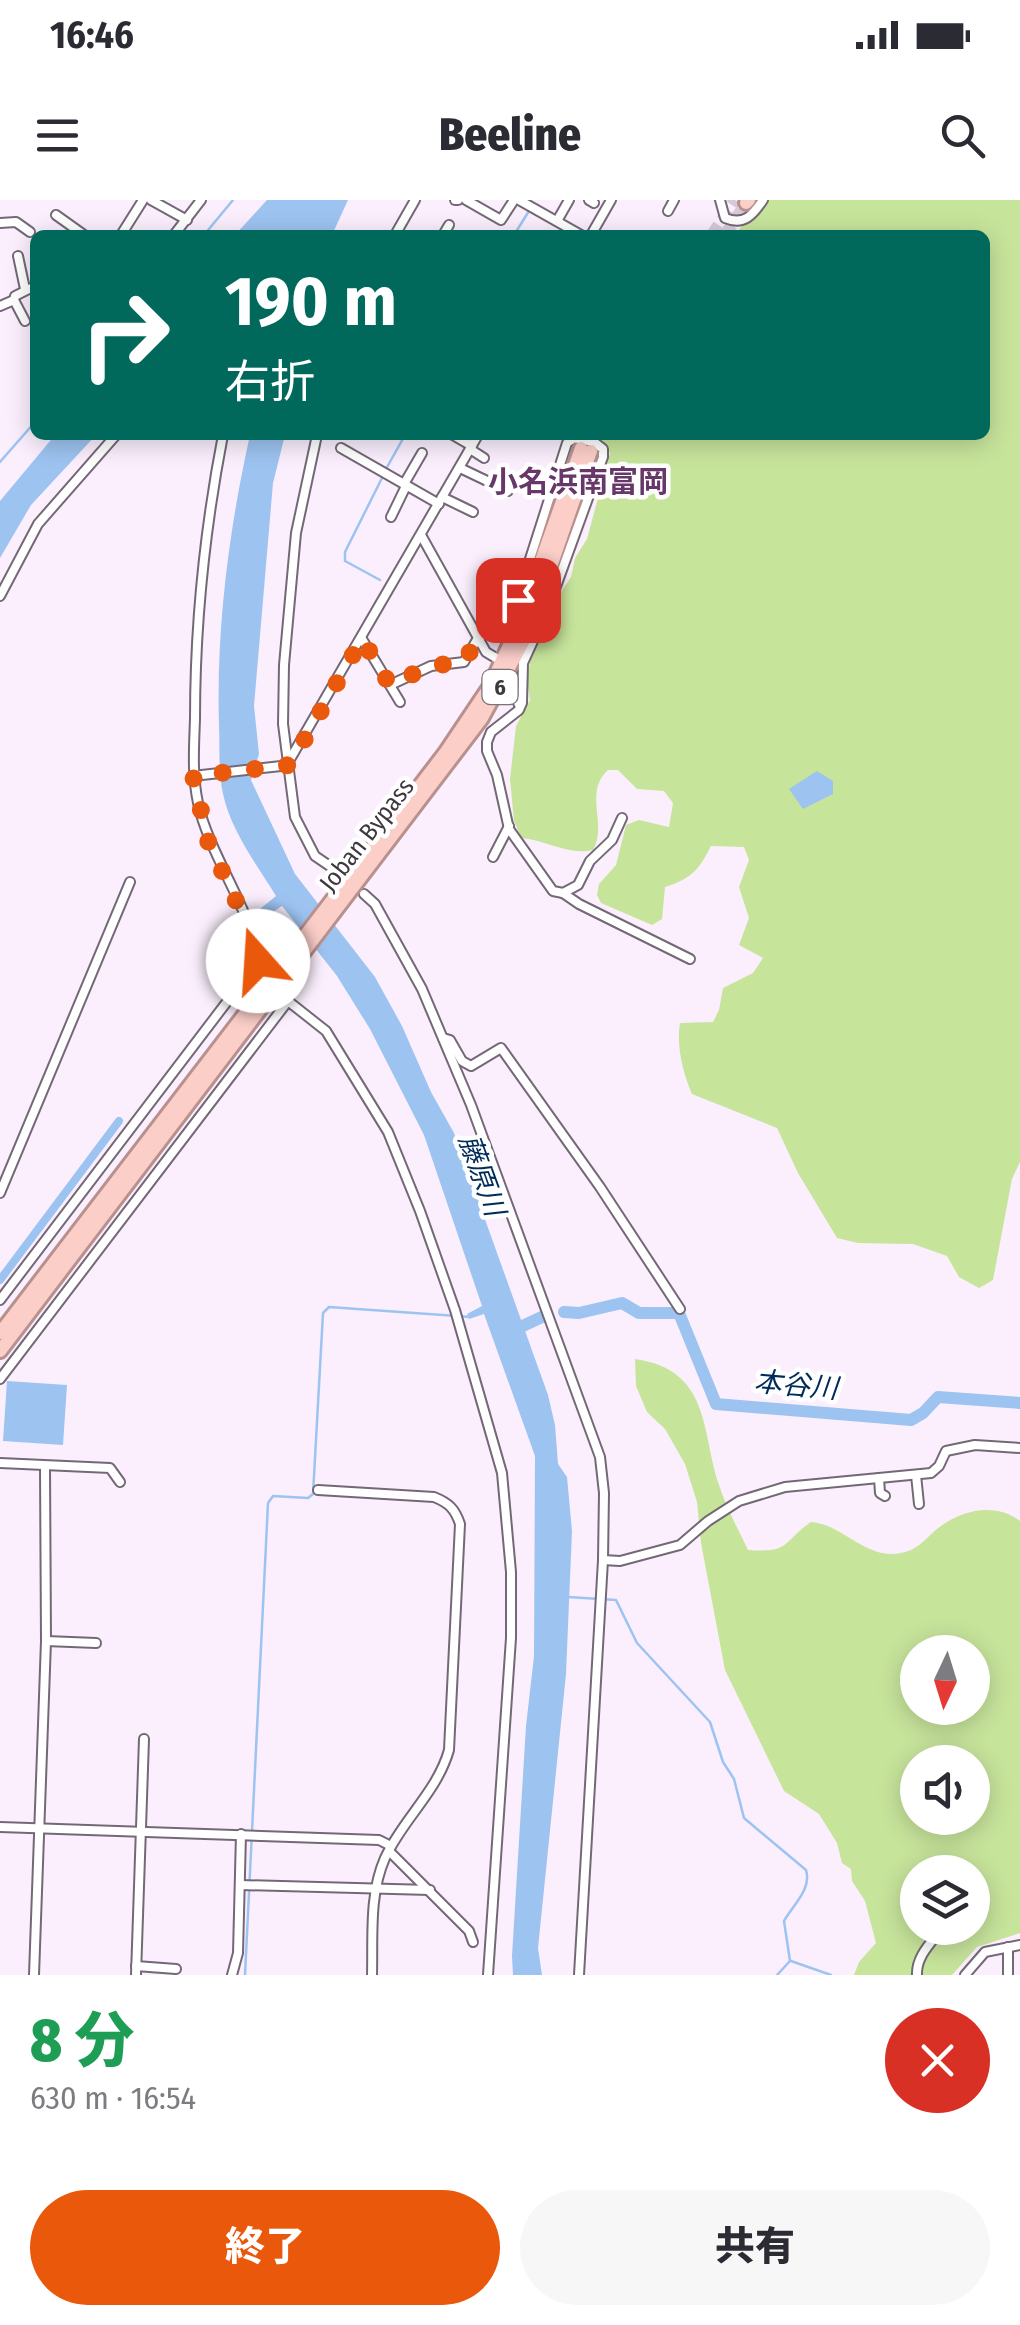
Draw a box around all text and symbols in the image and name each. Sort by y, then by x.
text: 16:46 [50,12,134,58]
icon: menu [30,108,85,163]
text: Beeline [439,108,581,162]
icon: search [935,108,990,163]
text: 190 m [225,260,397,344]
icon: right [60,270,190,400]
text: 右折 [225,355,315,409]
district label: 小名浜南富岡 [488,464,668,500]
pin [476,558,561,643]
icon: arrive [491,573,546,628]
road number: 6 [482,670,518,704]
street label: Joban Bypass [313,772,421,898]
position arrow [206,909,310,1013]
water label: 藤原川 [452,1130,513,1223]
water label: 本谷川 [753,1365,842,1405]
north arrow [900,1635,990,1725]
map controls [900,1635,990,1945]
button: sound [900,1745,990,1835]
button: layers [900,1855,990,1945]
text: 8 分 [30,2005,134,2077]
button: close [885,2008,990,2113]
text: 630 m · 16:54 [30,2079,196,2117]
button: 終了 [30,2190,500,2305]
button: 共有 [520,2190,990,2305]

